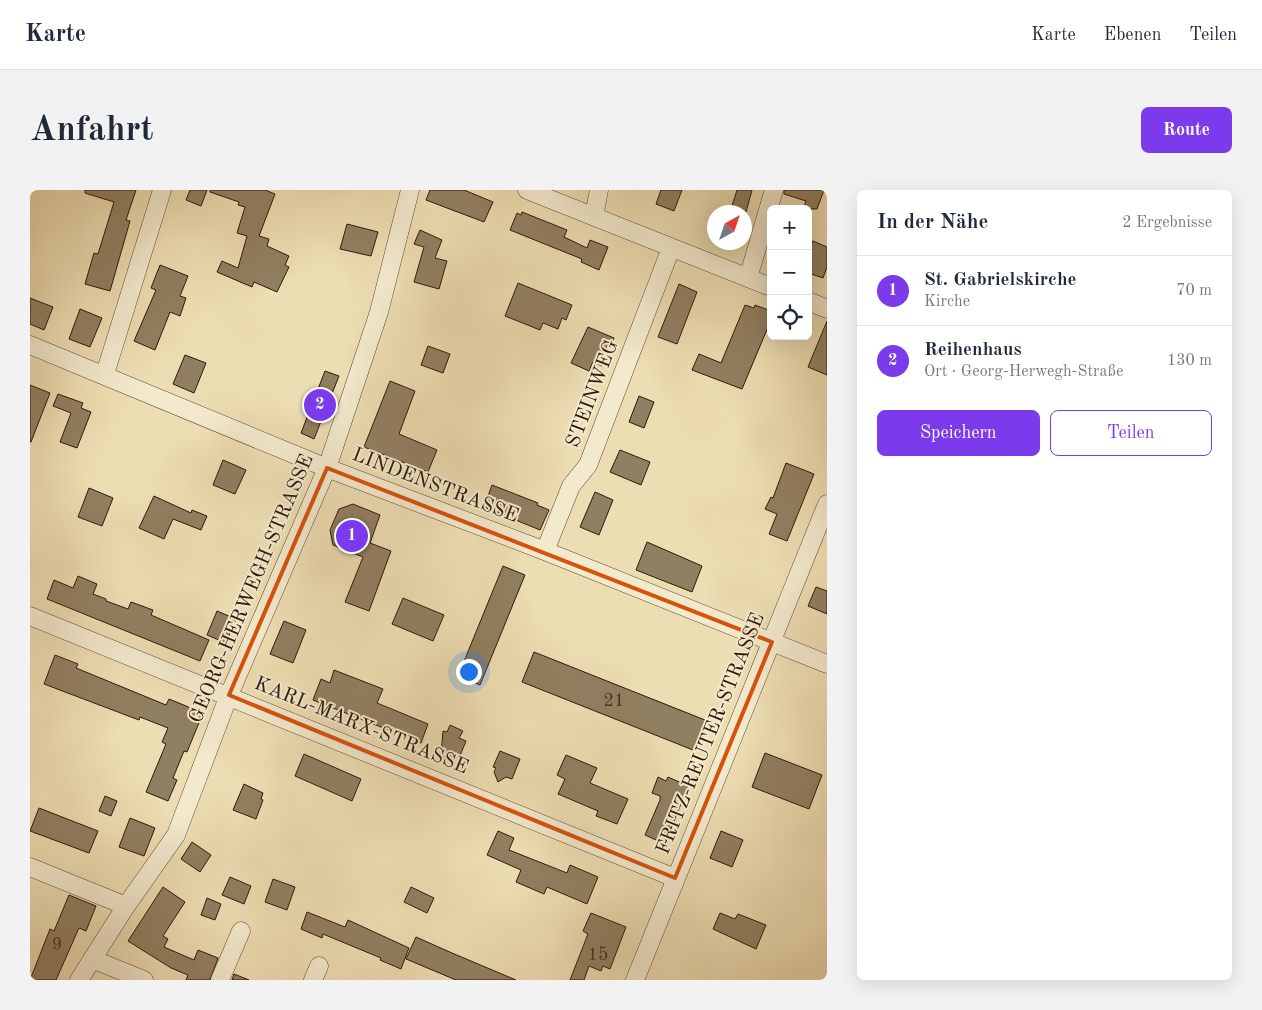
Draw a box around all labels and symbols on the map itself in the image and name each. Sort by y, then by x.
north arrow [707,205,752,250]
street label: STEINWEG [563,338,623,450]
pin: 2 [304,386,336,424]
street label: LINDENSTRASSE [349,445,521,527]
street label: GEORG-HERWEGH-STRASSE [186,452,318,726]
pin: 1 [336,517,368,555]
street label: FRITZ-REUTER-STRASSE [653,610,769,858]
your location [456,659,482,685]
street label: KARL-MARX-STRASSE [251,674,471,778]
house number: 21 [604,692,624,710]
house number: 9 [52,936,62,954]
house number: 15 [588,946,608,964]

